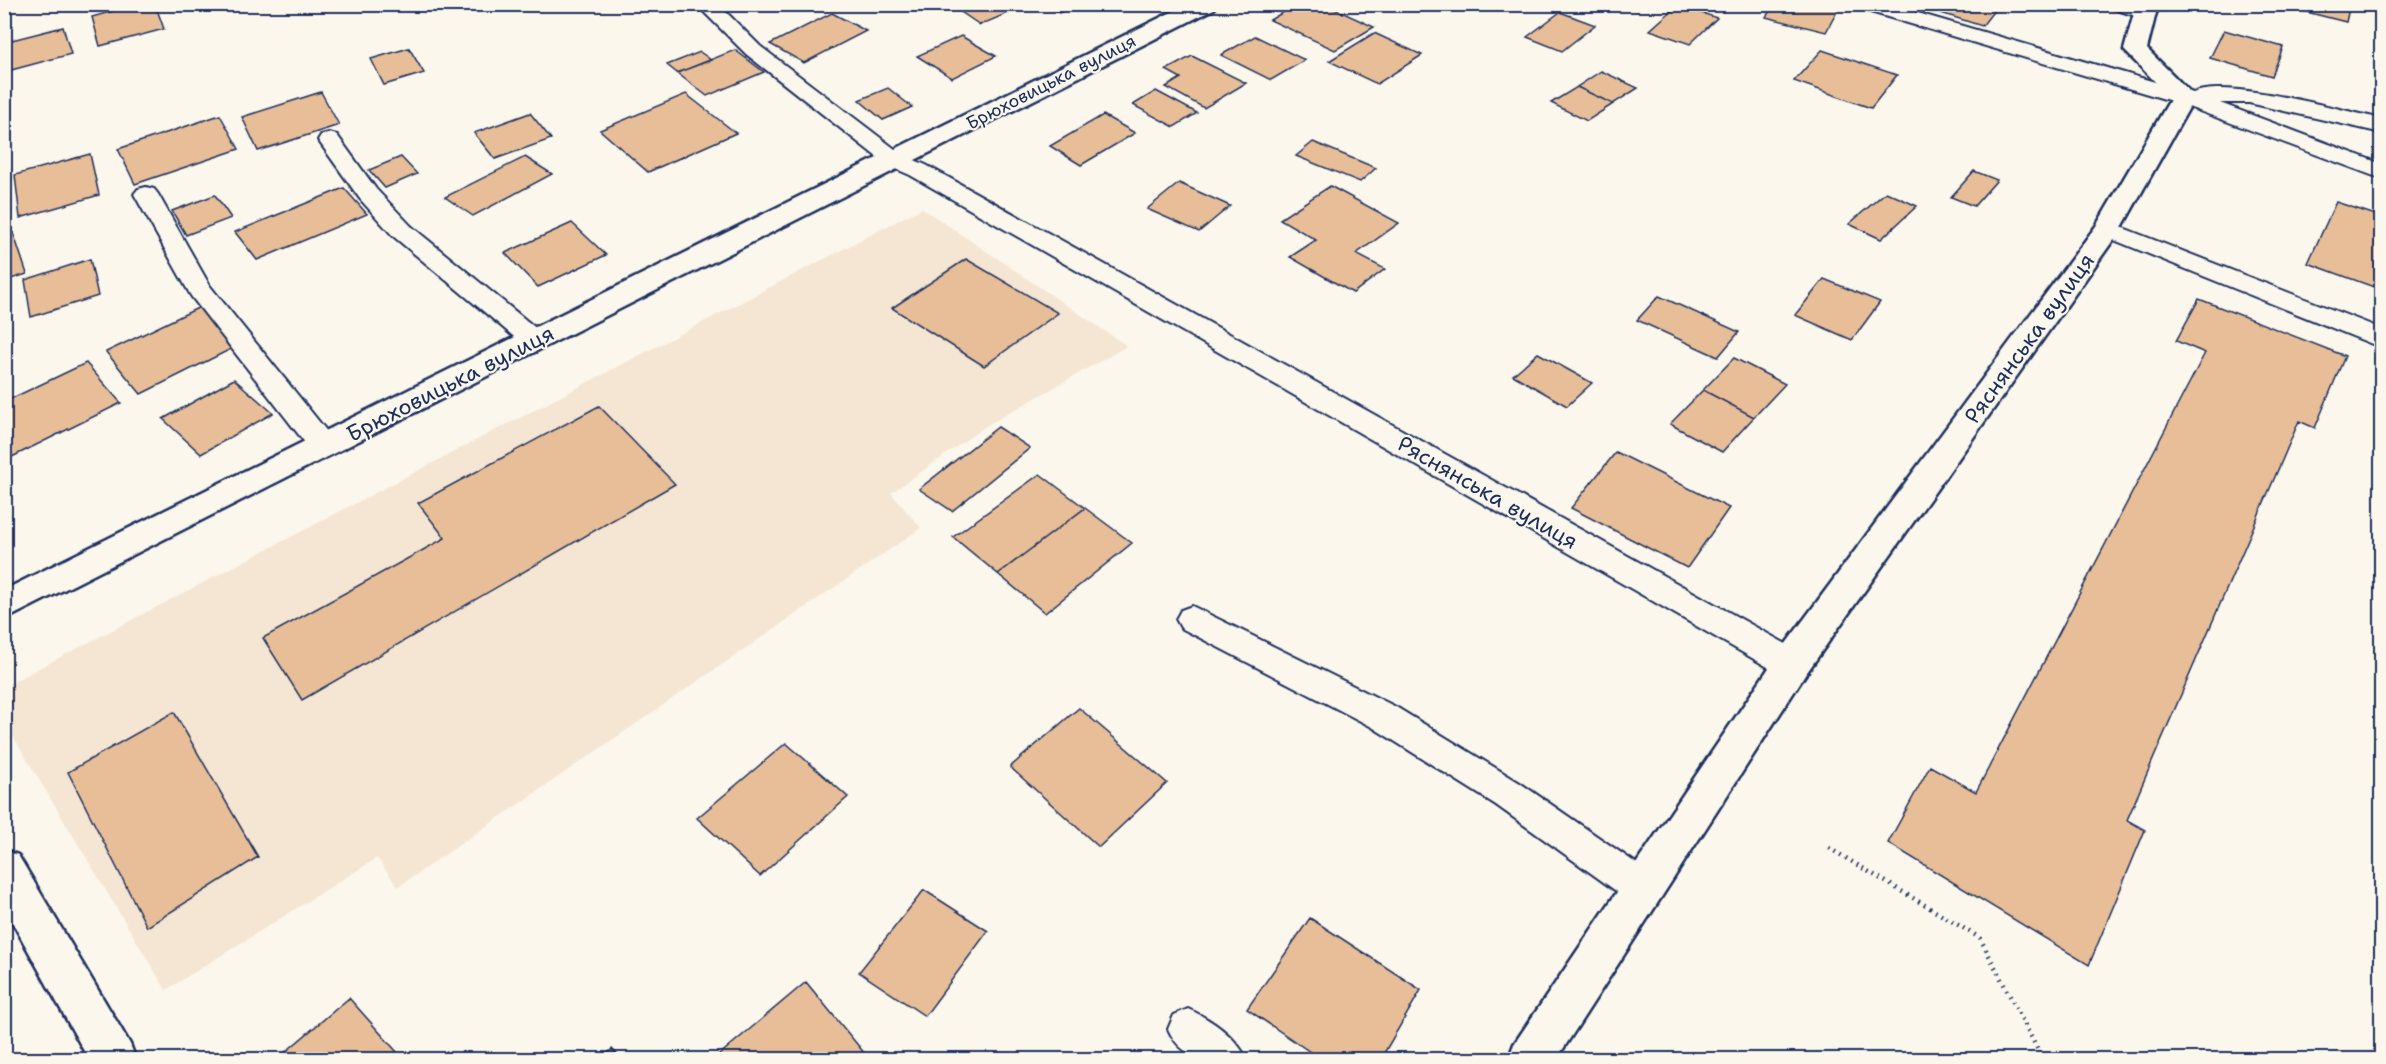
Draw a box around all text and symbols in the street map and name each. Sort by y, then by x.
street label: Брюховицька вулиця [962,29,1140,135]
street label: Ряснянська вулиця [1958,247,2101,429]
street label: Брюховицька вулиця [342,319,559,448]
street label: Ряснянська вулиця [1392,429,1583,556]

